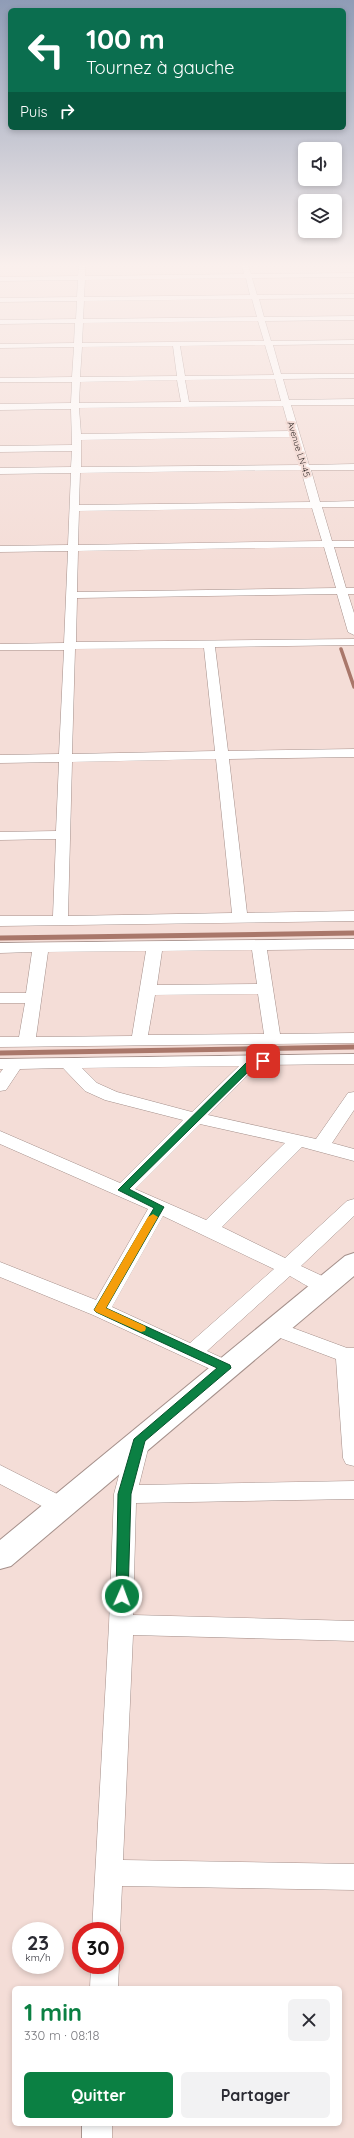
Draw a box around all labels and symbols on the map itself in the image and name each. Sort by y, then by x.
street label: Avenue LN-45 [285,420,313,478]
pin [246,1044,280,1078]
position arrow [101,1575,143,1617]
speed limit sign: 30 [72,1922,124,1974]

